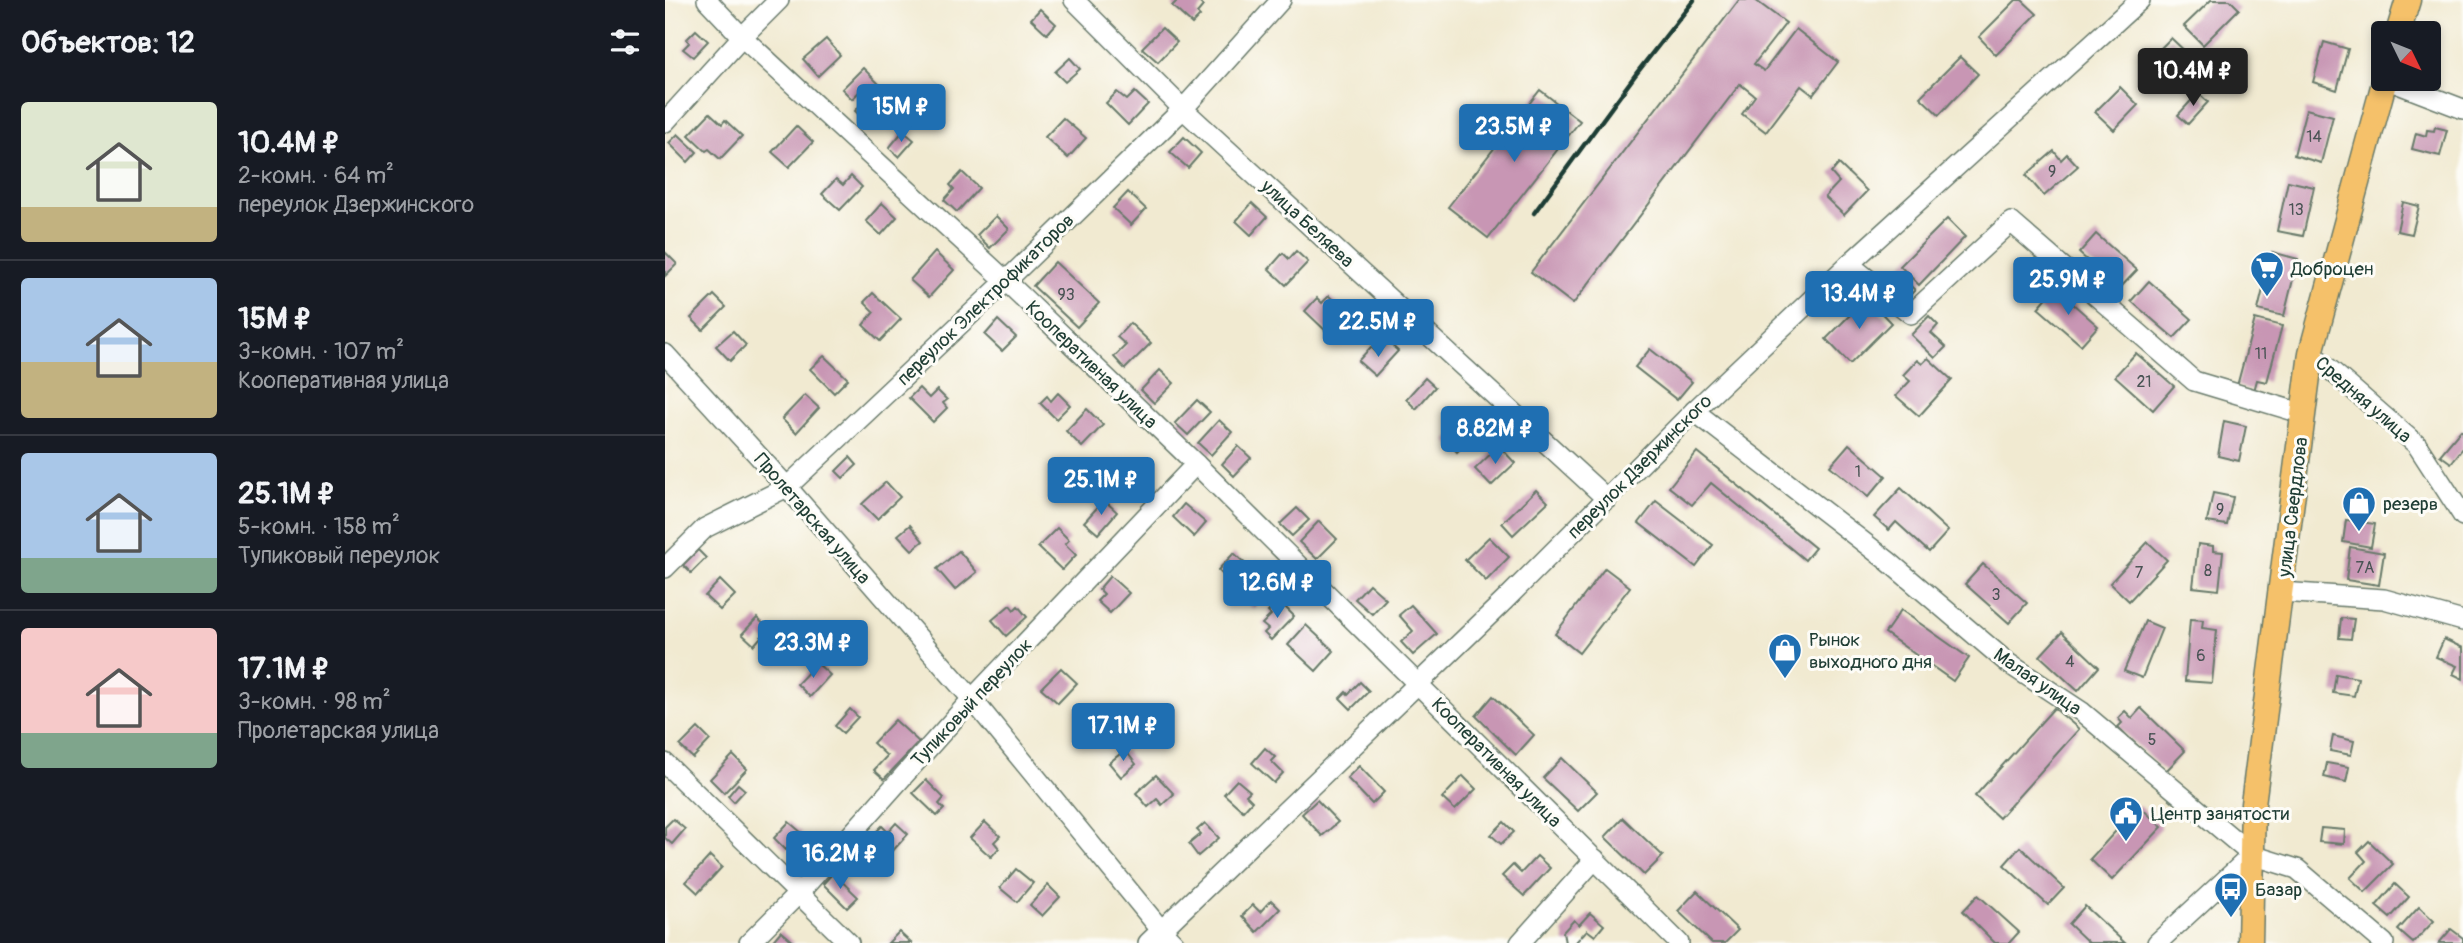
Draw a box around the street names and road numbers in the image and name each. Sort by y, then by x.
street label: улица Беляева [1255,174,1359,273]
street label: переулок Электрофикаторов [892,209,1079,391]
street label: Кооперативная улица [1020,296,1162,434]
street label: Средняя улица [2310,351,2417,448]
street label: переулок Дзержинского [1562,389,1717,544]
street label: улица Свердлова [2272,436,2313,579]
street label: Пролетарская улица [749,448,876,589]
street label: Тупиковый переулок [906,633,1038,772]
street label: Малая улица [1989,643,2086,721]
street label: Кооперативная улица [1426,693,1566,833]

